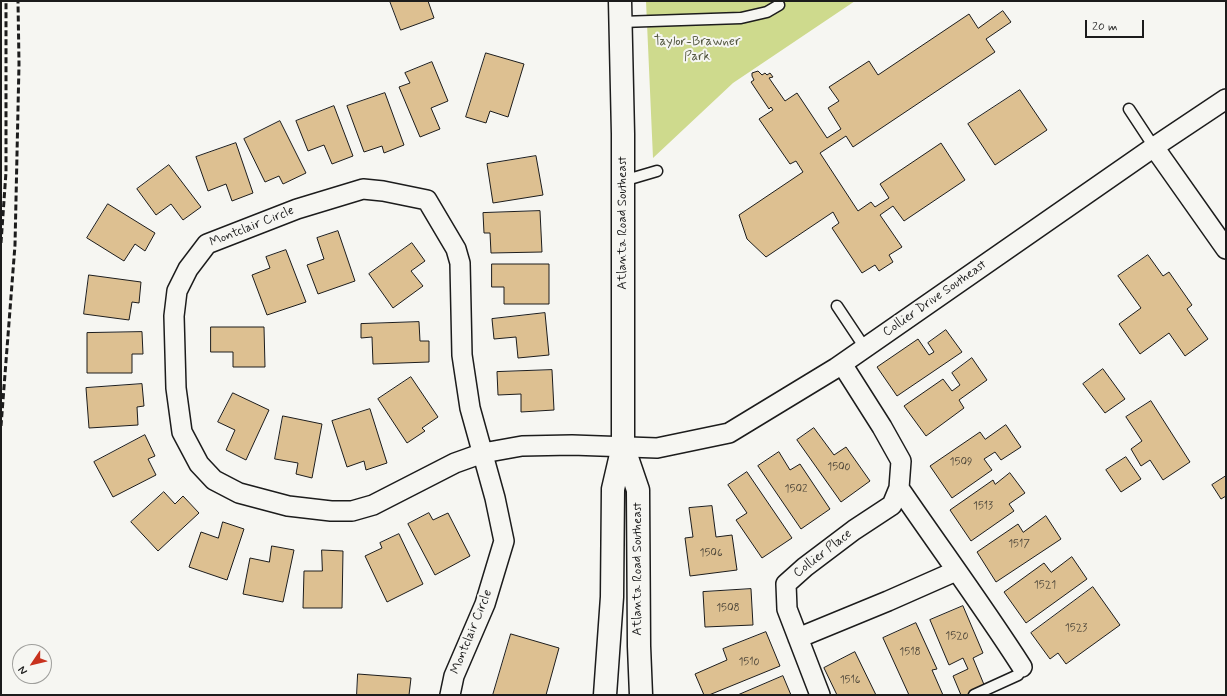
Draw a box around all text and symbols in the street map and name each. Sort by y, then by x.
scale bar [1087,12,1146,38]
text: 20 m [1092,19,1118,35]
park label: Taylor-Brawner Park [654,34,740,65]
street label: Atlanta Road Southeast [615,156,631,290]
street label: Montclair Circle [207,203,297,251]
street label: Collier Drive Southeast [880,257,990,341]
house number: 1509 [950,456,972,470]
house number: 1500 [827,461,851,475]
house number: 1502 [785,483,807,497]
house number: 1513 [973,500,993,514]
street label: Atlanta Road Southeast [630,502,646,636]
street label: Collier Place [791,526,855,582]
house number: 1517 [1008,538,1030,552]
house number: 1506 [699,547,723,561]
house number: 1521 [1034,579,1056,593]
street label: Montclair Circle [448,587,496,677]
house number: 1508 [716,602,740,616]
house number: 1523 [1065,622,1087,636]
house number: 1520 [945,630,969,644]
north arrow [12,644,52,684]
house number: 1518 [899,646,921,660]
house number: 1510 [738,656,760,670]
text: N [15,663,31,677]
house number: 1516 [840,674,860,688]

